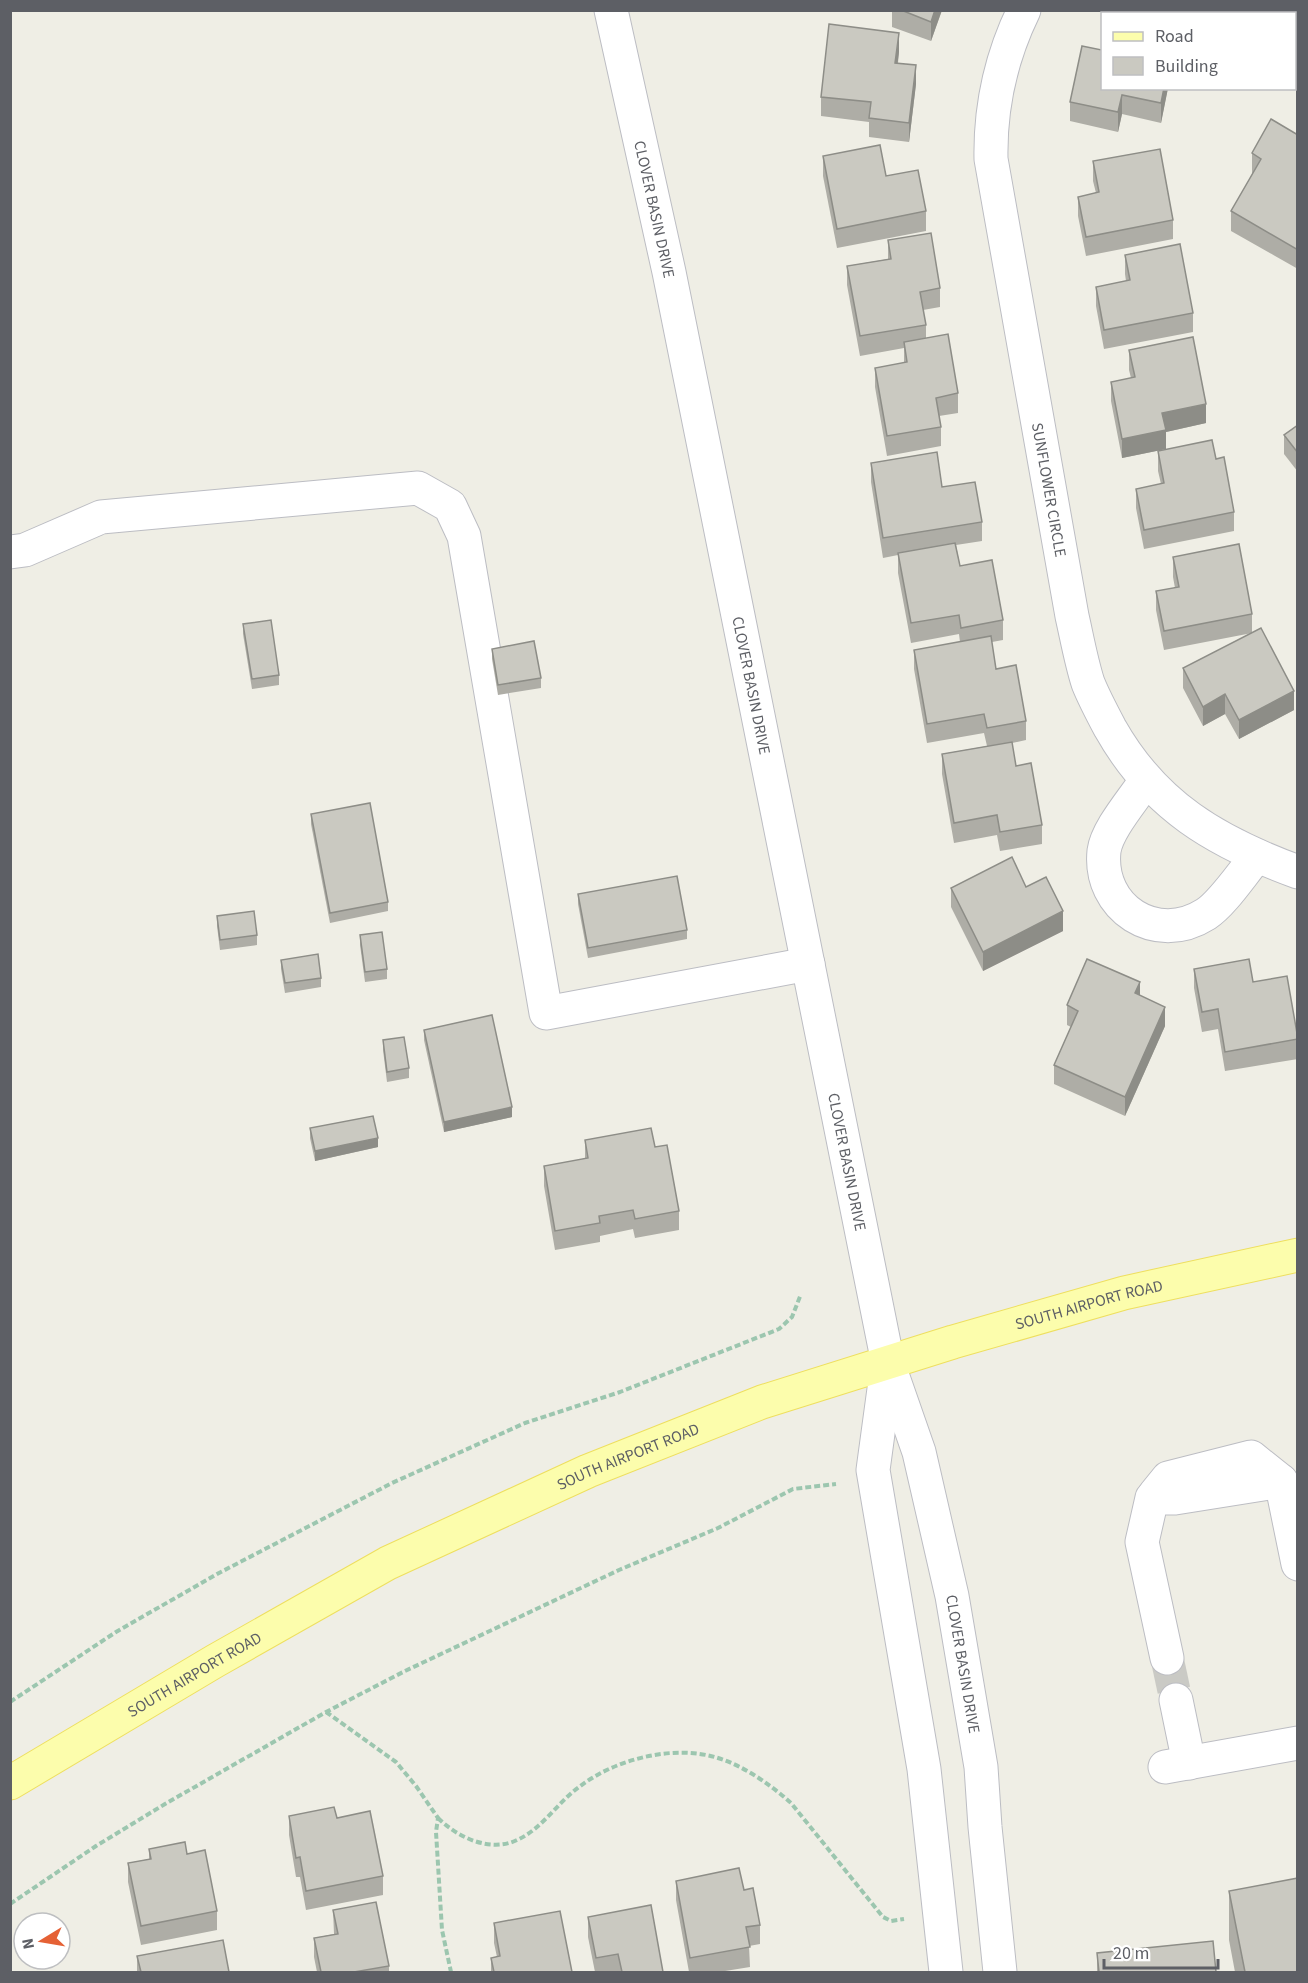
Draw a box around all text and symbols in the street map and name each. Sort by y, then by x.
legend [1101,12,1296,90]
text: Road [1155,24,1194,49]
text: Building [1155,54,1218,79]
street label: CLOVER BASIN DRIVE [628,139,680,280]
street label: SUNFLOWER CIRCLE [1026,421,1071,559]
street label: CLOVER BASIN DRIVE [726,615,776,757]
street label: CLOVER BASIN DRIVE [822,1091,871,1233]
street label: SOUTH AIRPORT ROAD [1013,1275,1165,1336]
street label: SOUTH AIRPORT ROAD [553,1418,703,1496]
street label: CLOVER BASIN DRIVE [940,1593,985,1735]
street label: SOUTH AIRPORT ROAD [123,1627,266,1723]
north arrow [12,1911,72,1971]
scale bar [1104,1932,1218,1970]
text: N [16,1936,40,1951]
text: 20 m [1113,1941,1149,1966]

